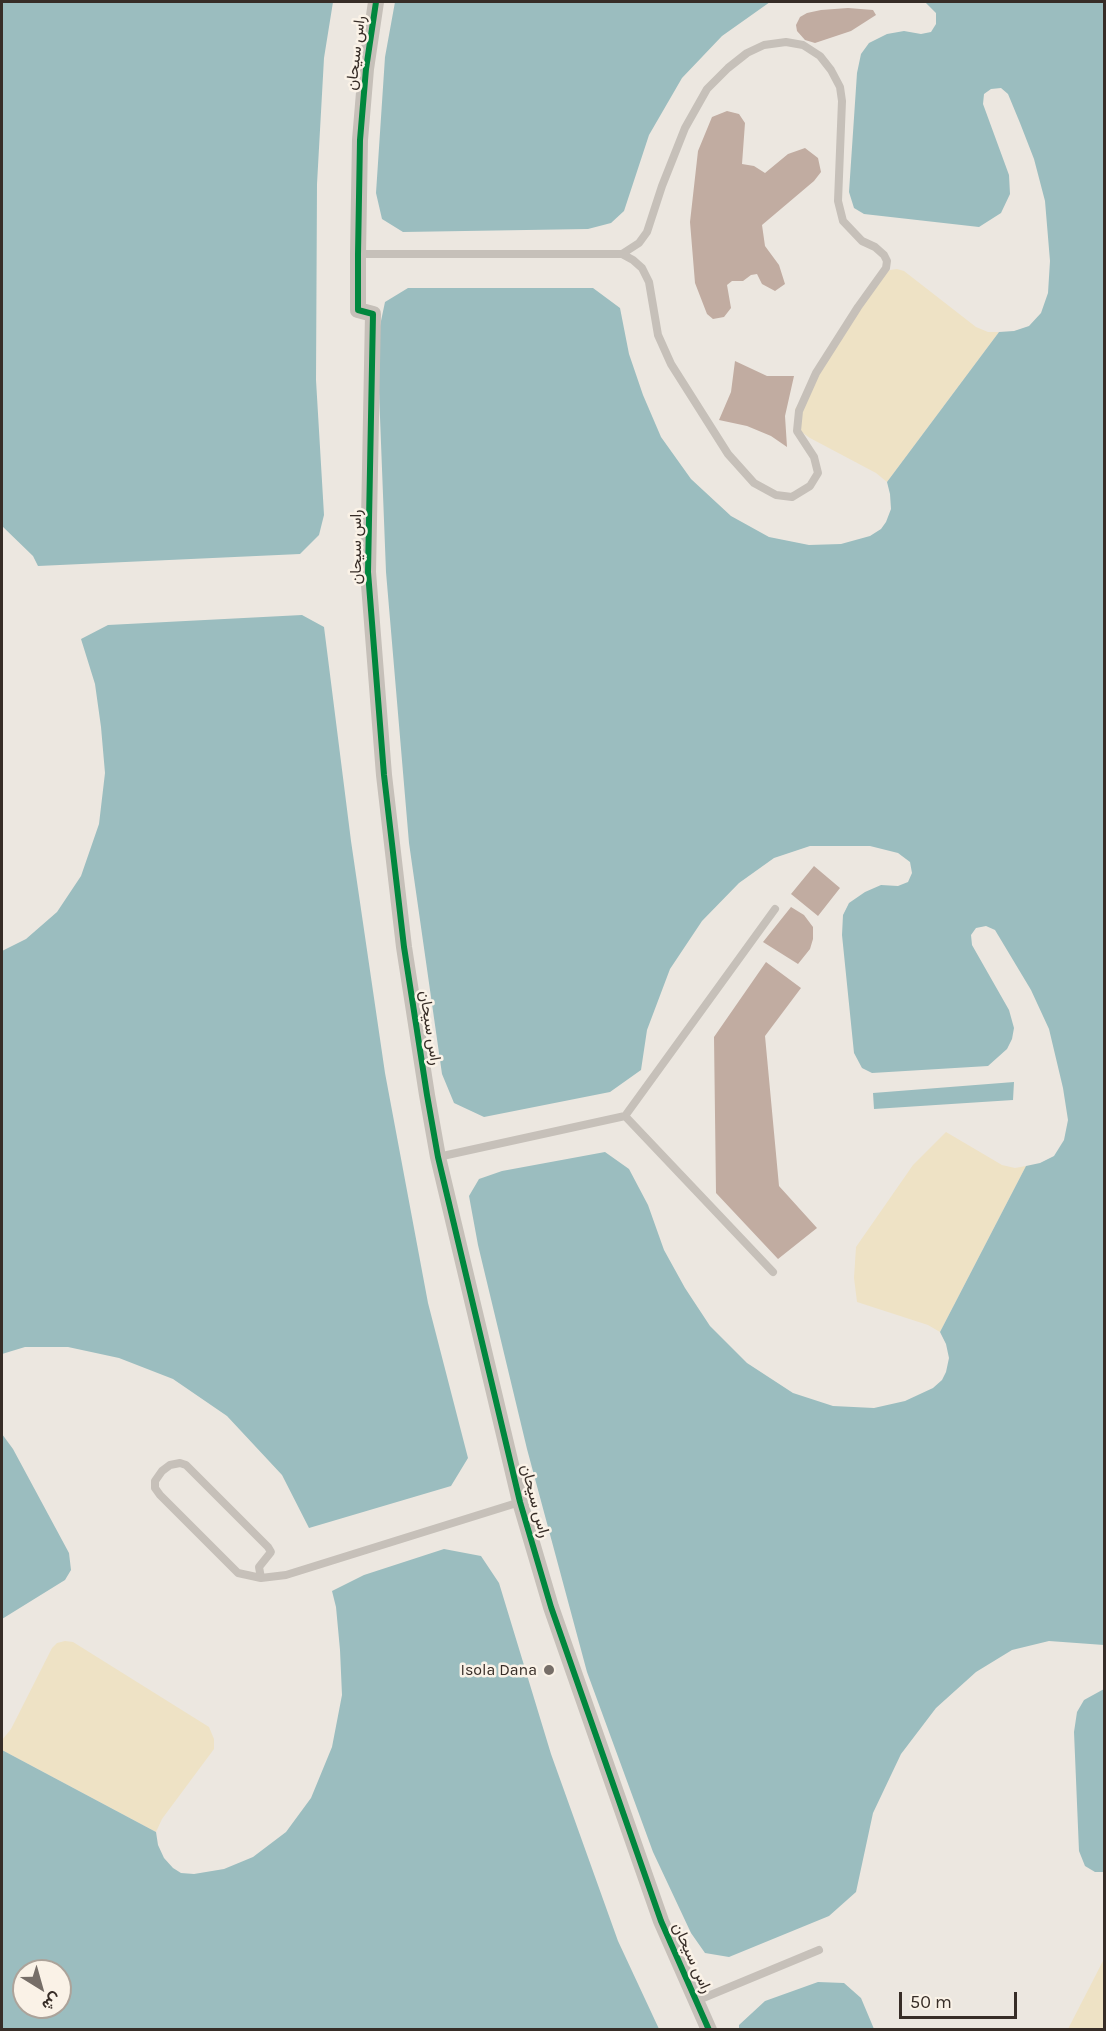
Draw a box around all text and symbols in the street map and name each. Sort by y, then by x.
street label: راس سيحان [342,15,370,91]
street label: راس سيحان [346,509,366,585]
street label: راس سيحان [415,989,445,1067]
street label: راس سيحان [516,1462,554,1540]
place label: Isola Dana [460,1660,537,1680]
marker: Isola Dana [542,1663,556,1677]
street label: راس سيحان [668,1920,716,1996]
north arrow [12,1959,72,2019]
scale bar [902,1980,1020,2018]
text: ش [39,1989,65,2016]
text: 50 m [910,1991,952,2013]

